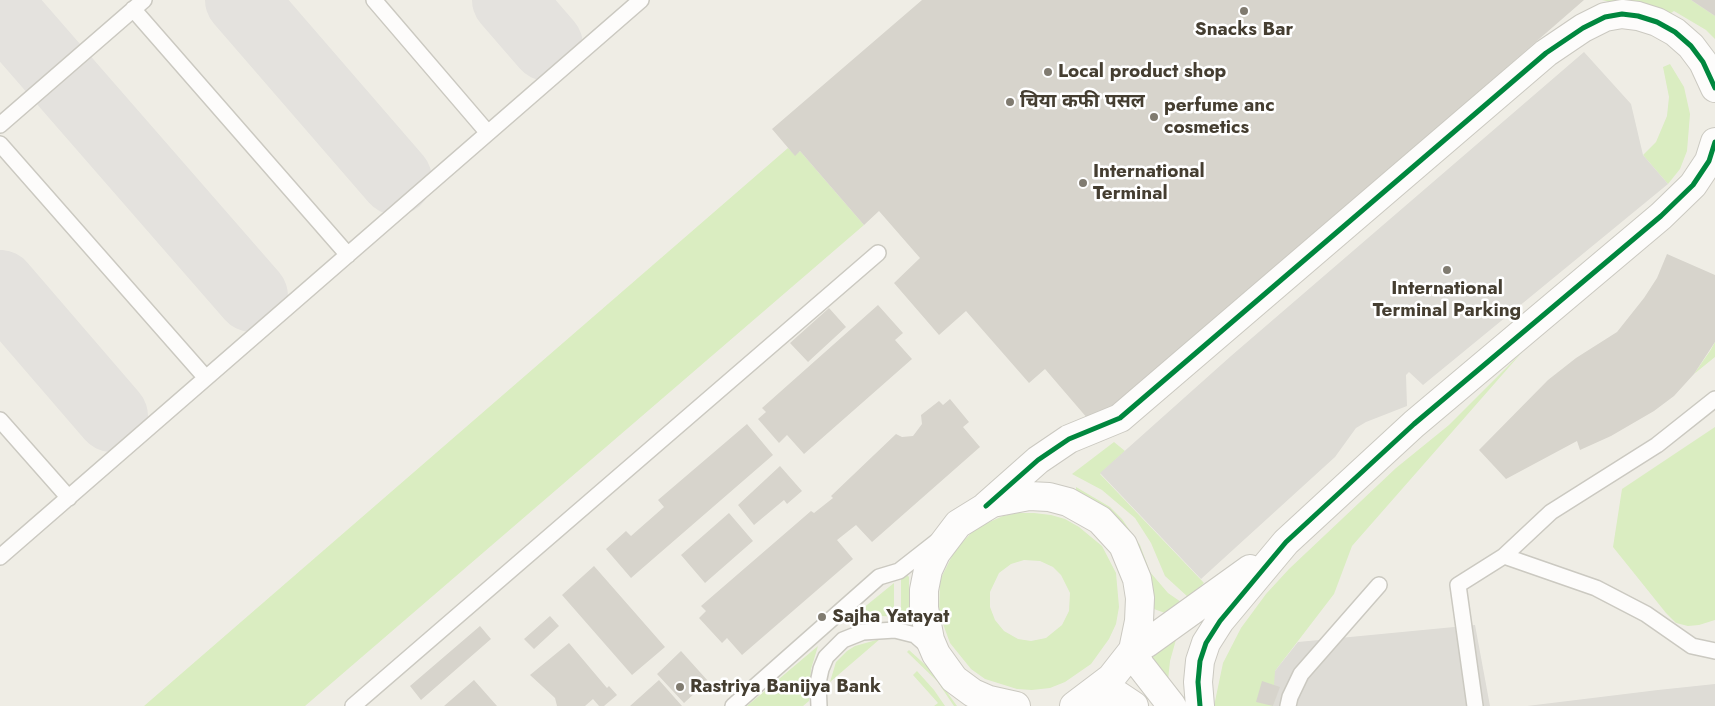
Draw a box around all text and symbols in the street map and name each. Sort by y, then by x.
marker: Snacks Bar [1238,5,1250,17]
place label: Snacks Bar [1195,19,1293,41]
place label: Local product shop [1058,61,1226,83]
marker: Local product shop [1042,66,1054,78]
place label: चिया कफी पसल [1020,91,1145,113]
place label: perfume anc cosmetics [1164,95,1275,139]
marker: चिया कफी पसल [1004,96,1016,108]
marker: perfume anc cosmetics [1148,111,1160,123]
place label: International Terminal [1093,161,1205,205]
marker: International Terminal [1077,177,1089,189]
marker: International Terminal Parking [1441,264,1453,276]
place label: International Terminal Parking [1373,278,1521,322]
place label: Sajha Yatayat [832,606,949,628]
marker: Sajha Yatayat [816,611,828,623]
place label: Rastriya Banijya Bank [690,676,881,698]
marker: Rastriya Banijya Bank [674,681,686,693]

